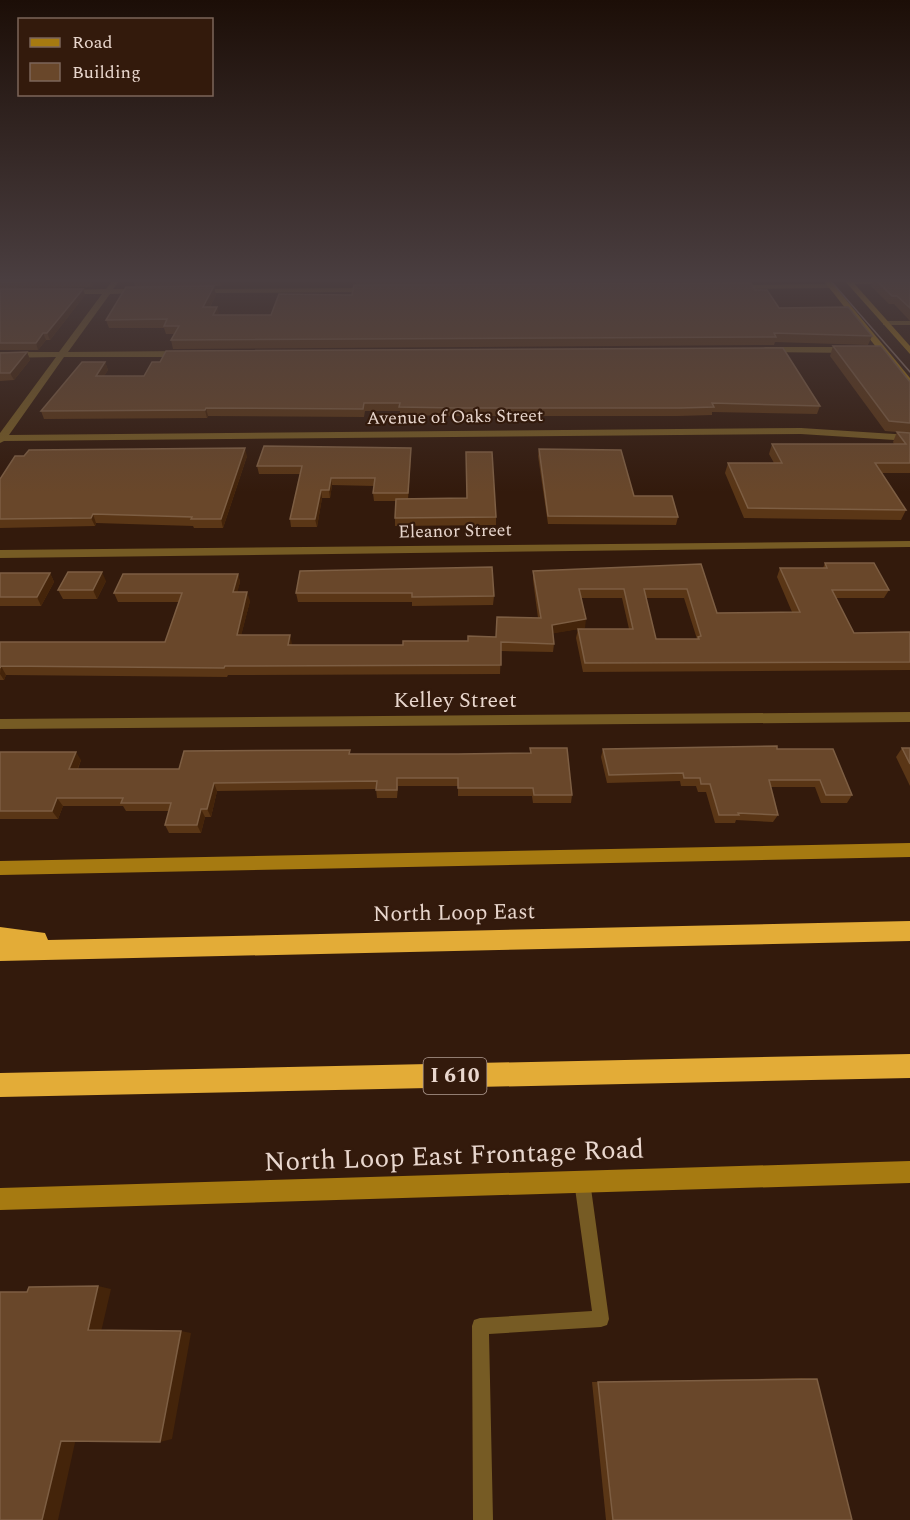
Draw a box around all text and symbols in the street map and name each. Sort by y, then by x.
legend [18,18,213,96]
text: Road [72,29,113,56]
text: Building [72,59,141,86]
street label: Avenue of Oaks Street [366,402,544,432]
street label: Eleanor Street [398,517,512,545]
street label: Kelley Street [393,684,517,717]
street label: North Loop East [373,895,536,931]
road number: I 610 [424,1058,486,1094]
street label: North Loop East Frontage Road [263,1128,645,1184]

